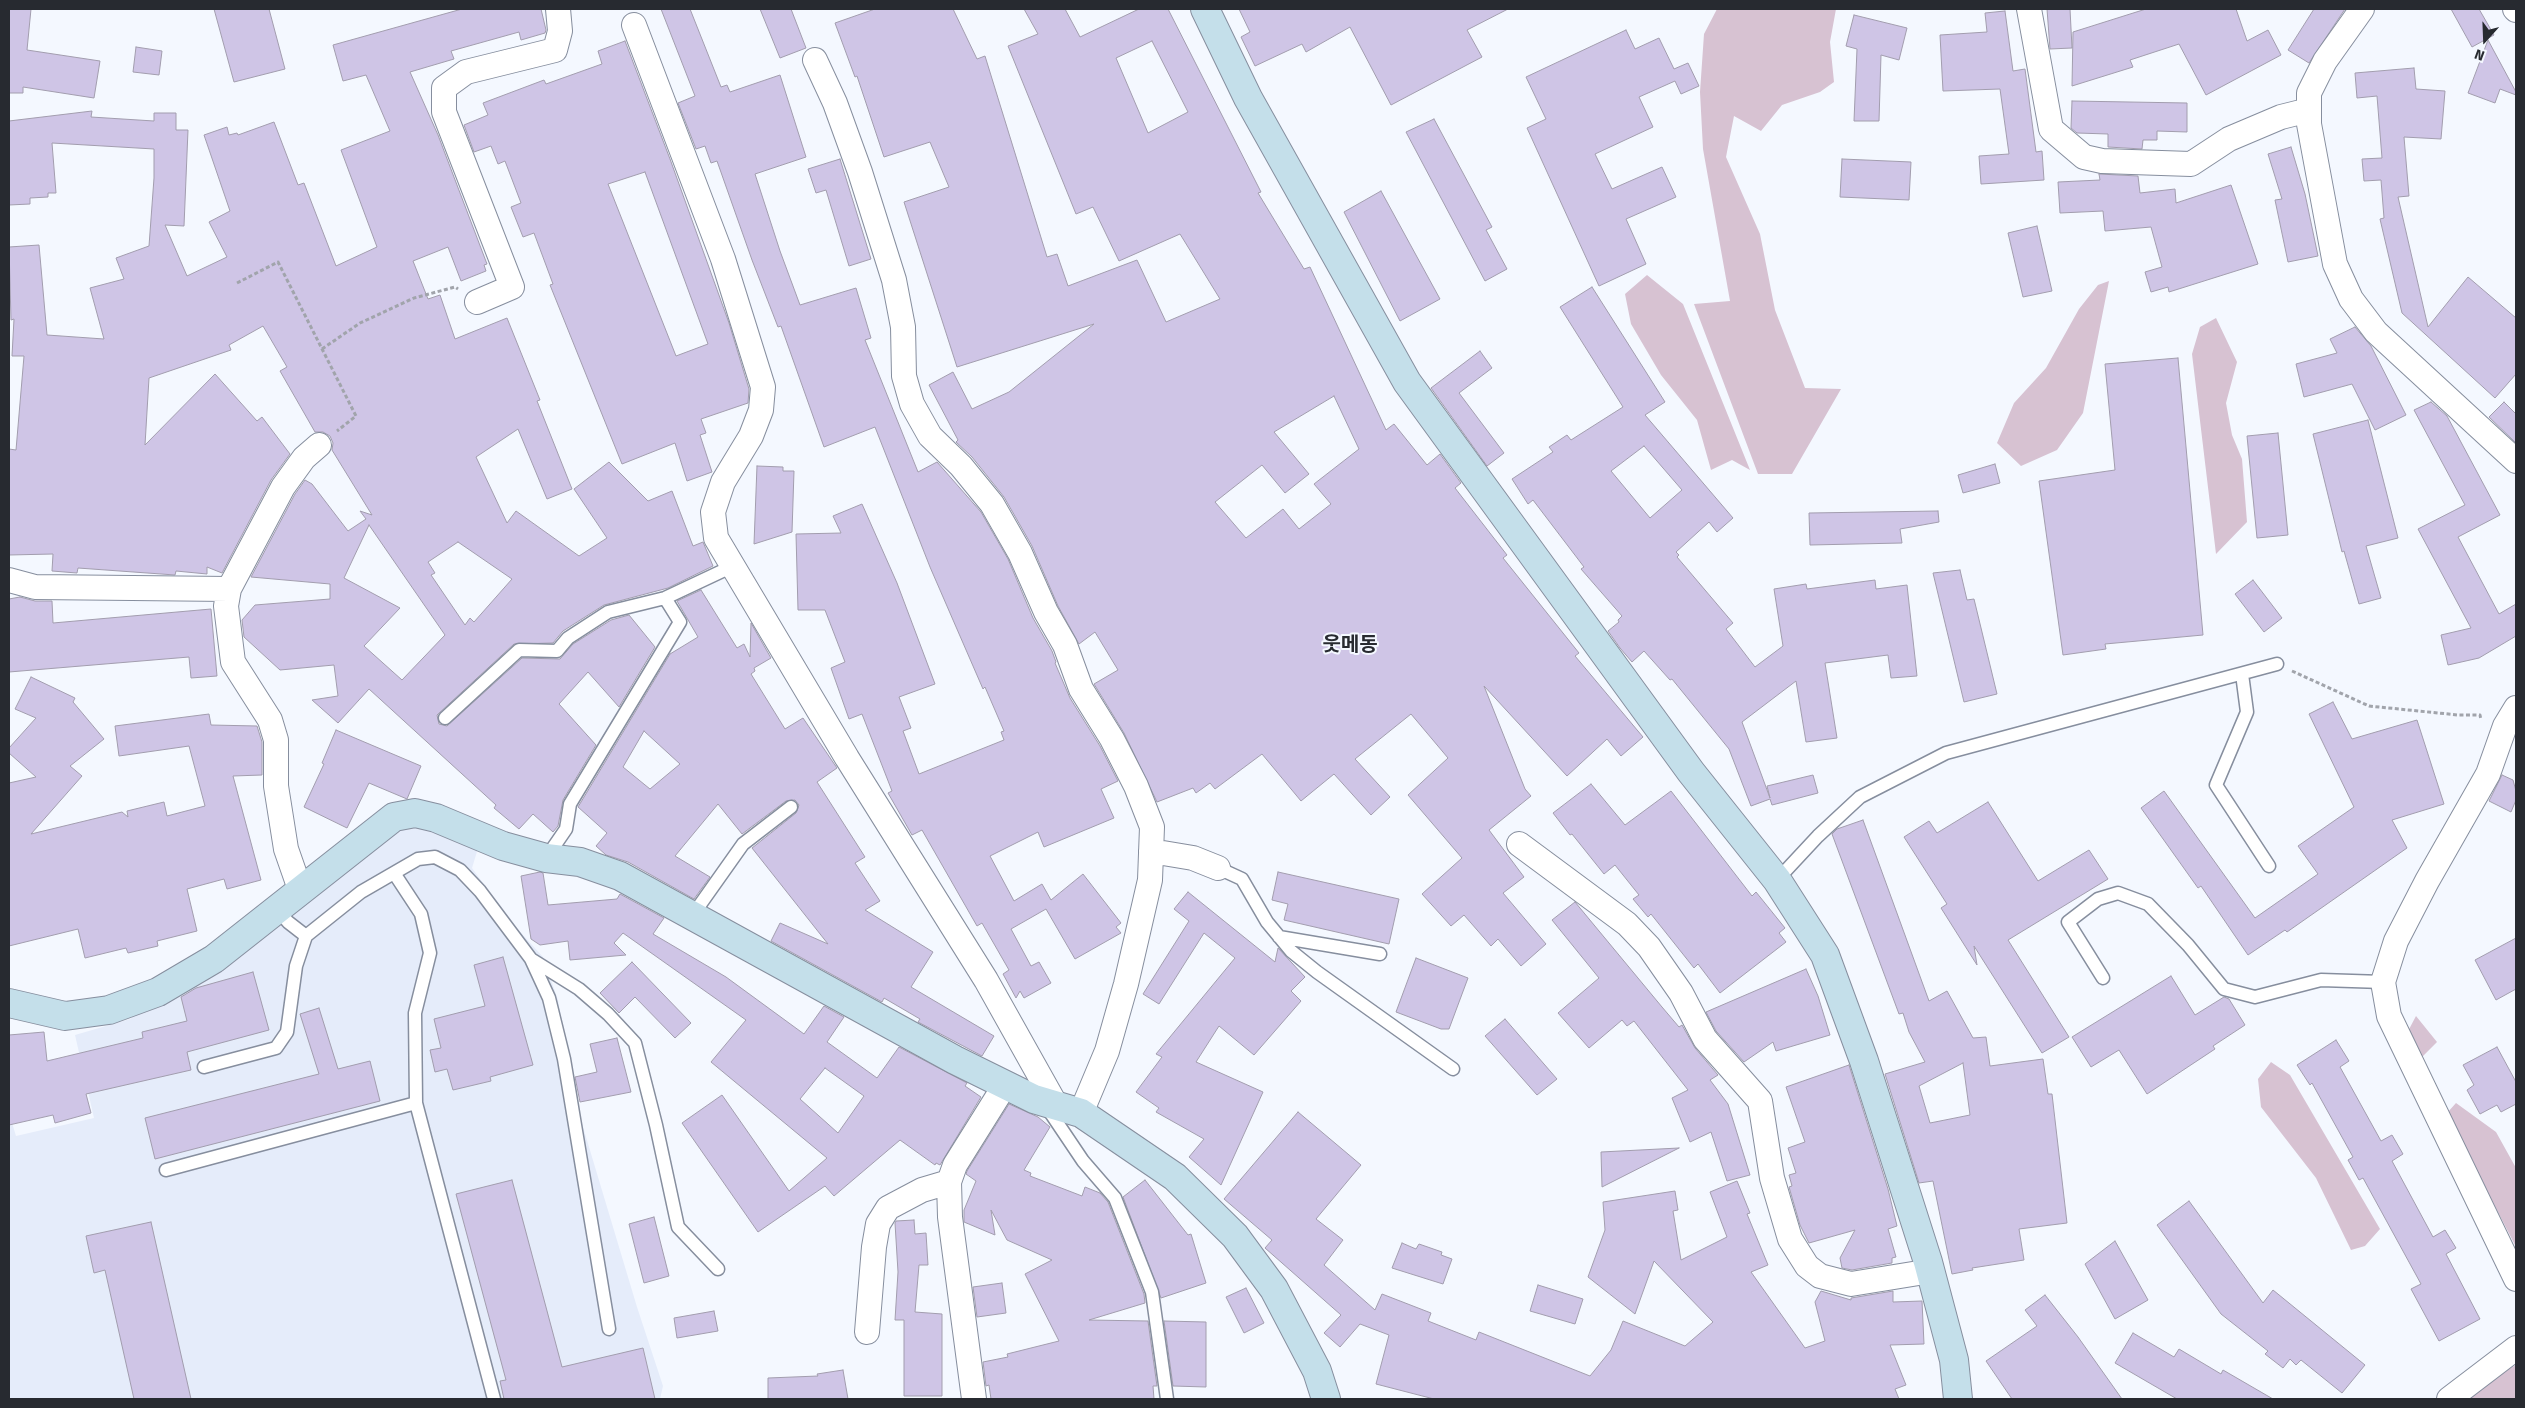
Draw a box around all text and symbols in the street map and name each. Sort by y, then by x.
north arrow [2460,15,2510,65]
text: N [2472,45,2487,64]
district label: 웃메동 [1322,633,1378,657]

